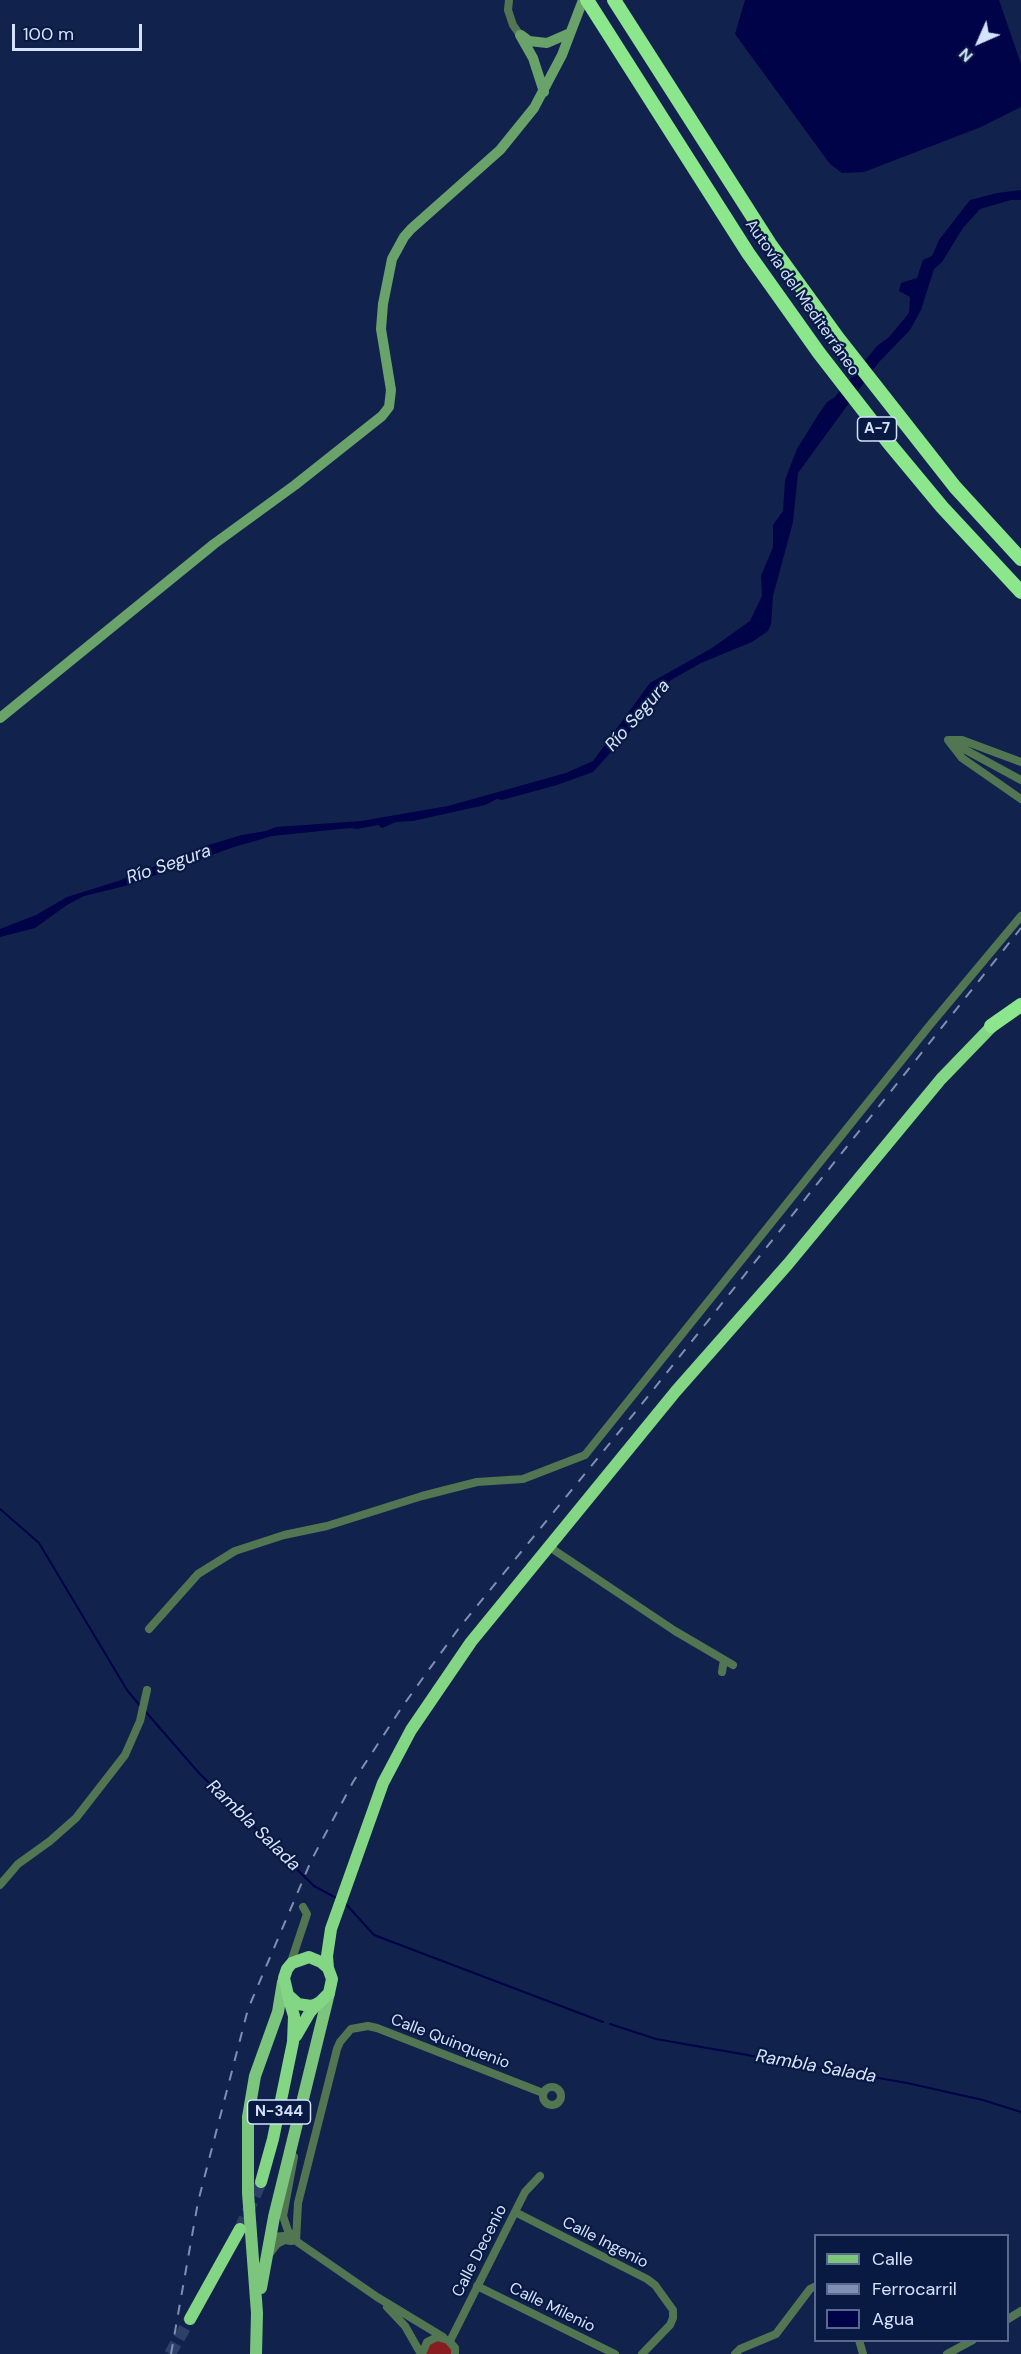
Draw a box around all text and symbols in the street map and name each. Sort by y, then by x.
scale bar [15,12,146,50]
north arrow [949,12,1009,72]
text: 100 m [23,22,74,46]
text: N [954,44,977,67]
street label: Autovía del Mediterráneo [741,216,863,380]
road number: A-7 [858,417,896,441]
water label: Río Segura [601,676,675,756]
water label: Río Segura [124,840,214,890]
water label: Rambla Salada [202,1776,304,1876]
street label: Calle Quinquenio [388,2010,512,2074]
water label: Rambla Salada [754,2046,878,2088]
road number: N-344 [248,2100,310,2124]
street label: Calle Decenio [448,2201,512,2301]
street label: Calle Ingenio [559,2213,651,2273]
legend [814,2234,1009,2342]
text: Calle [872,2247,913,2271]
text: Ferrocarril [872,2277,957,2301]
street label: Calle Milenio [506,2279,598,2337]
text: Agua [872,2307,914,2331]

